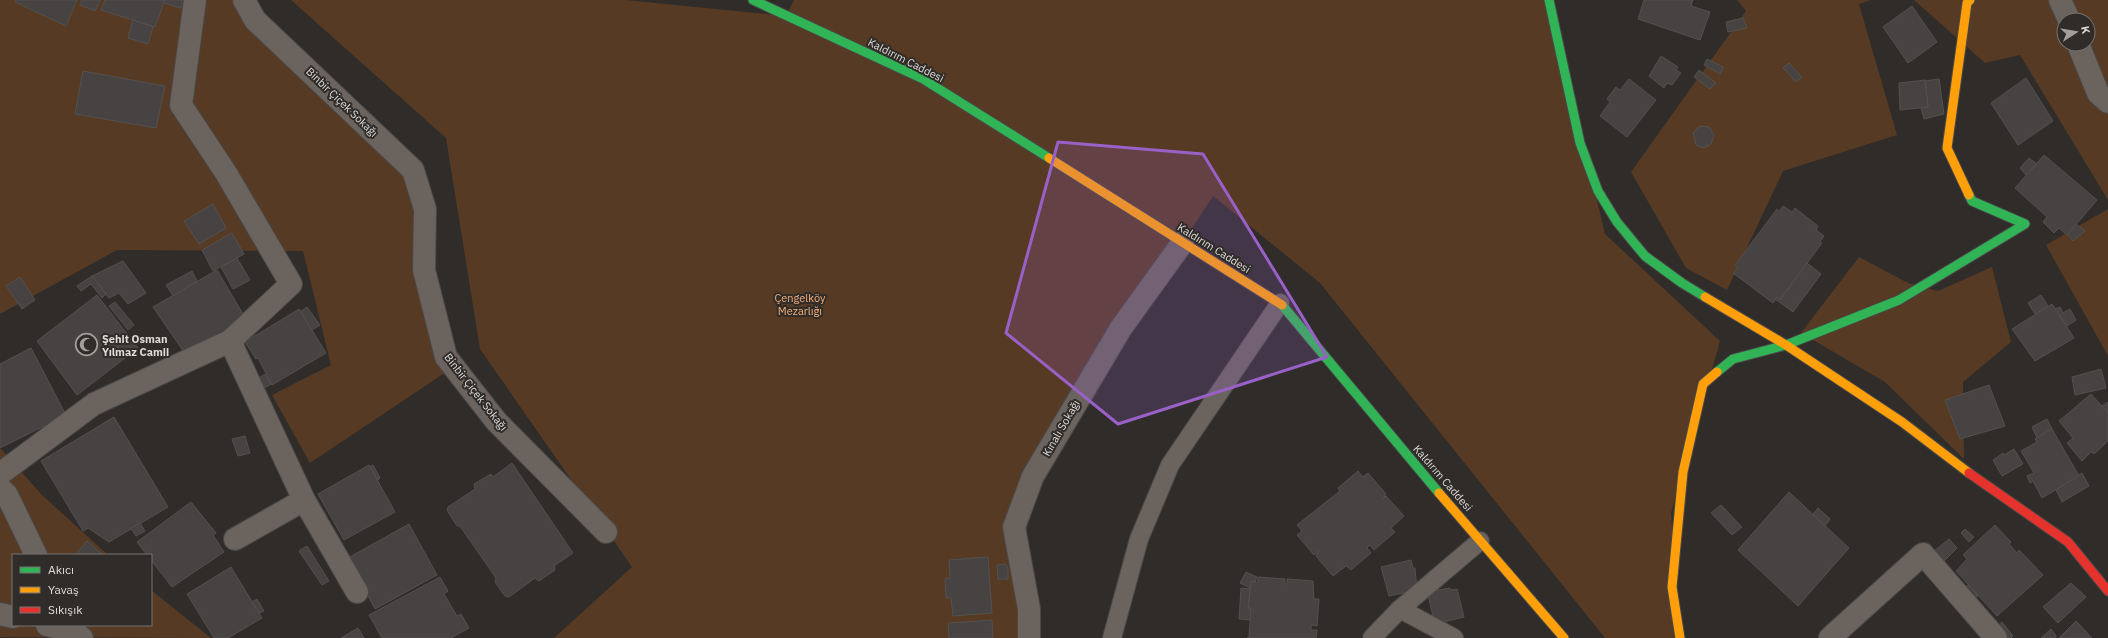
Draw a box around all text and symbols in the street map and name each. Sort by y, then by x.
north arrow [2056,12,2096,52]
text: K [2078,25,2093,35]
street label: Kaldırım Caddesi [866,35,946,85]
street label: Binbir Çiçek Sokağı [303,64,381,140]
street label: Kaldırım Caddesi [1175,220,1253,276]
park label: Çengelköy Mezarlığı [774,291,826,318]
mosque icon: Şehit Osman Yılmaz Camii [74,332,100,358]
place label: Şehit Osman Yılmaz Camii [102,332,169,359]
street label: Binbir Çiçek Sokağı [441,351,511,433]
street label: Kınalı Sokağı [1039,397,1083,459]
street label: Kaldırım Caddesi [1410,442,1476,514]
legend [12,554,152,626]
text: Akıcı [48,562,74,577]
text: Yavaş [48,582,79,597]
text: Sıkışık [48,602,83,617]

